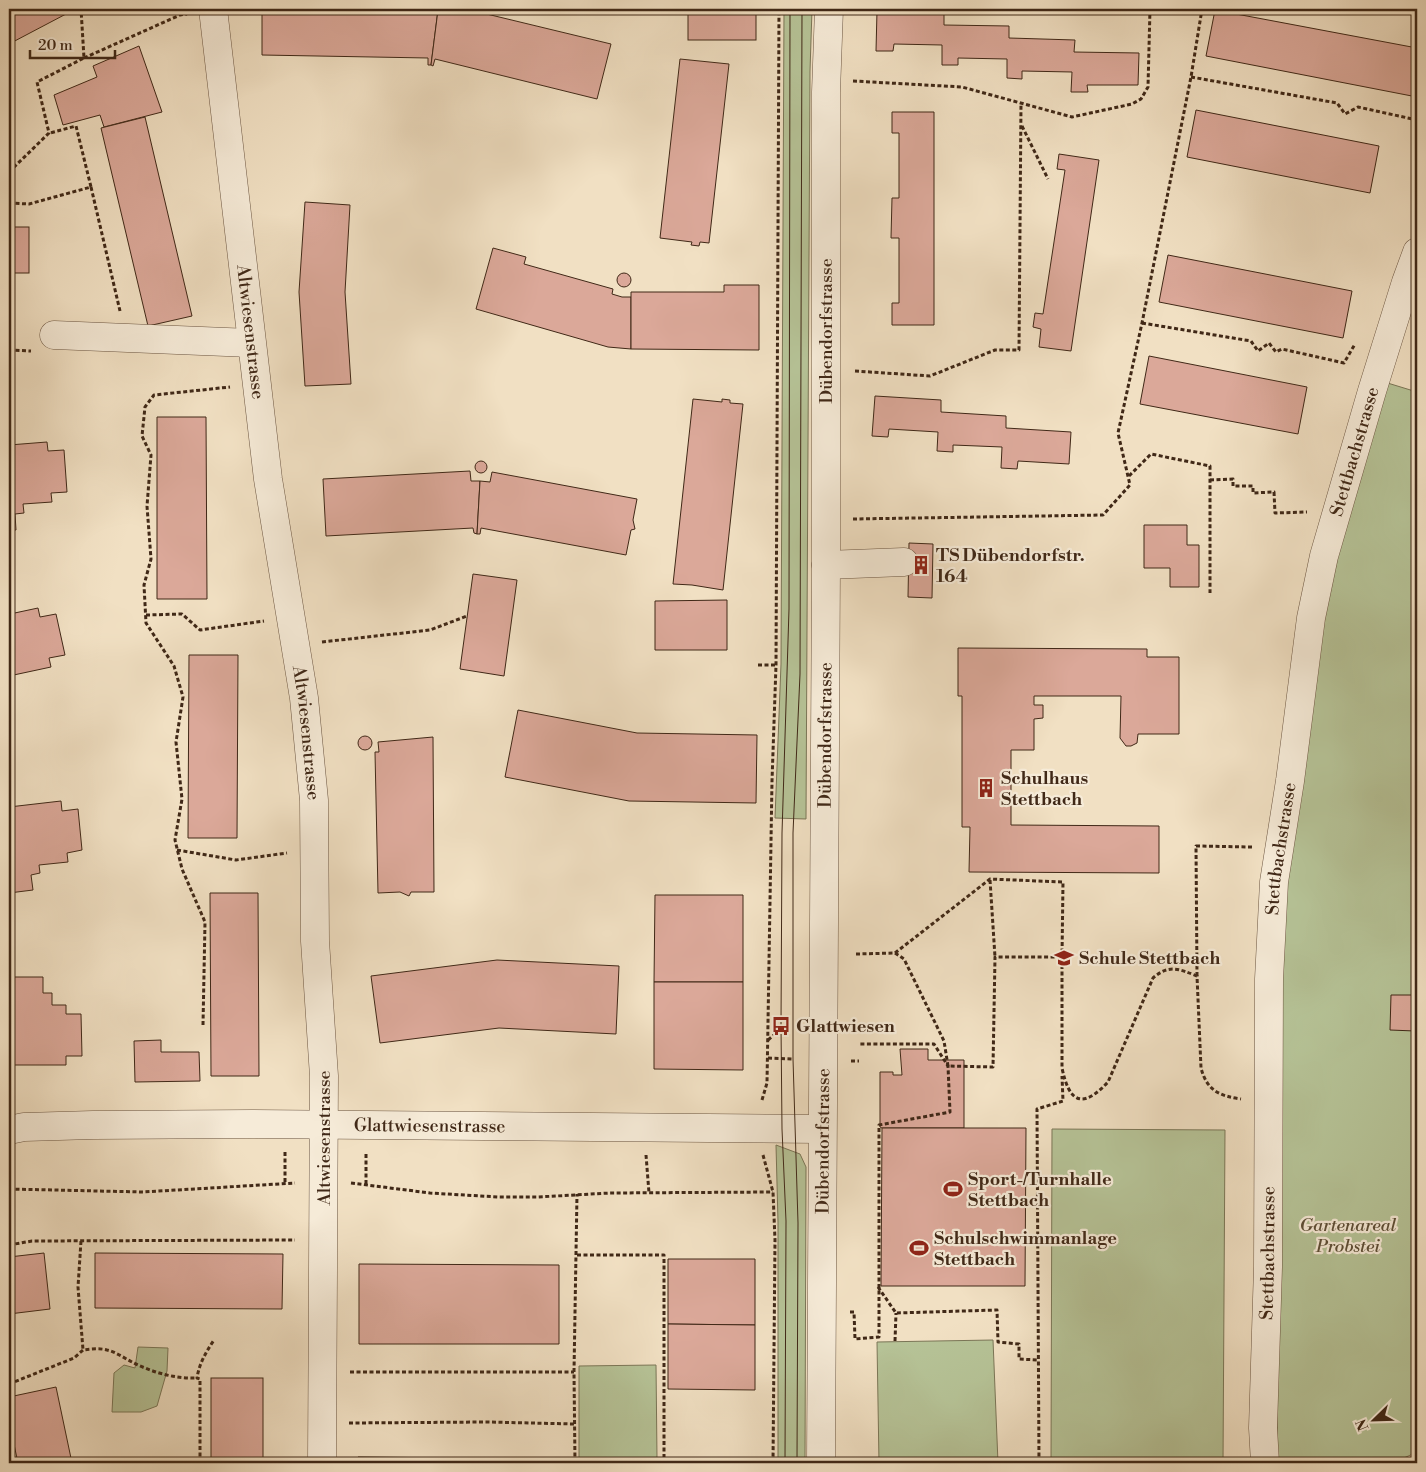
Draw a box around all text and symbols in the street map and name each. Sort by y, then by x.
scale bar [30,28,115,60]
text: 20 m [38,36,73,55]
street label: Dübendorfstrasse [815,258,838,404]
street label: Altwiesenstrasse [231,262,270,400]
street label: Stettbachstrasse [1325,384,1385,519]
place label: TS Dübendorfstr. 164 [936,544,1085,588]
building icon: TS Dübendorfstr. 164 [910,554,932,576]
street label: Dübendorfstrasse [814,662,837,808]
street label: Altwiesenstrasse [287,663,325,801]
place label: Schulhaus Stettbach [1001,767,1088,811]
building icon: Schulhaus Stettbach [975,777,997,799]
street label: Stettbachstrasse [1261,781,1302,916]
school or university icon: Schule Stettbach [1053,947,1075,969]
place label: Schule Stettbach [1079,947,1220,970]
bus stop icon: Glattwiesen [770,1015,792,1037]
place label: Glattwiesen [796,1015,895,1038]
street label: Dübendorfstrasse [811,1068,835,1214]
street label: Altwiesenstrasse [313,1070,336,1207]
street label: Glattwiesenstrasse [354,1114,506,1138]
place label: Sport-/Turnhalle Stettbach [968,1168,1112,1212]
sports icon: Sport-/Turnhalle Stettbach [942,1178,964,1200]
street label: Stettbachstrasse [1255,1186,1280,1320]
park label: Gartenareal Probstei [1300,1214,1397,1258]
place label: Schulschwimmanlage Stettbach [934,1227,1117,1271]
sports icon: Schulschwimmanlage Stettbach [908,1237,930,1259]
north arrow [1348,1394,1398,1444]
text: N [1353,1416,1373,1433]

